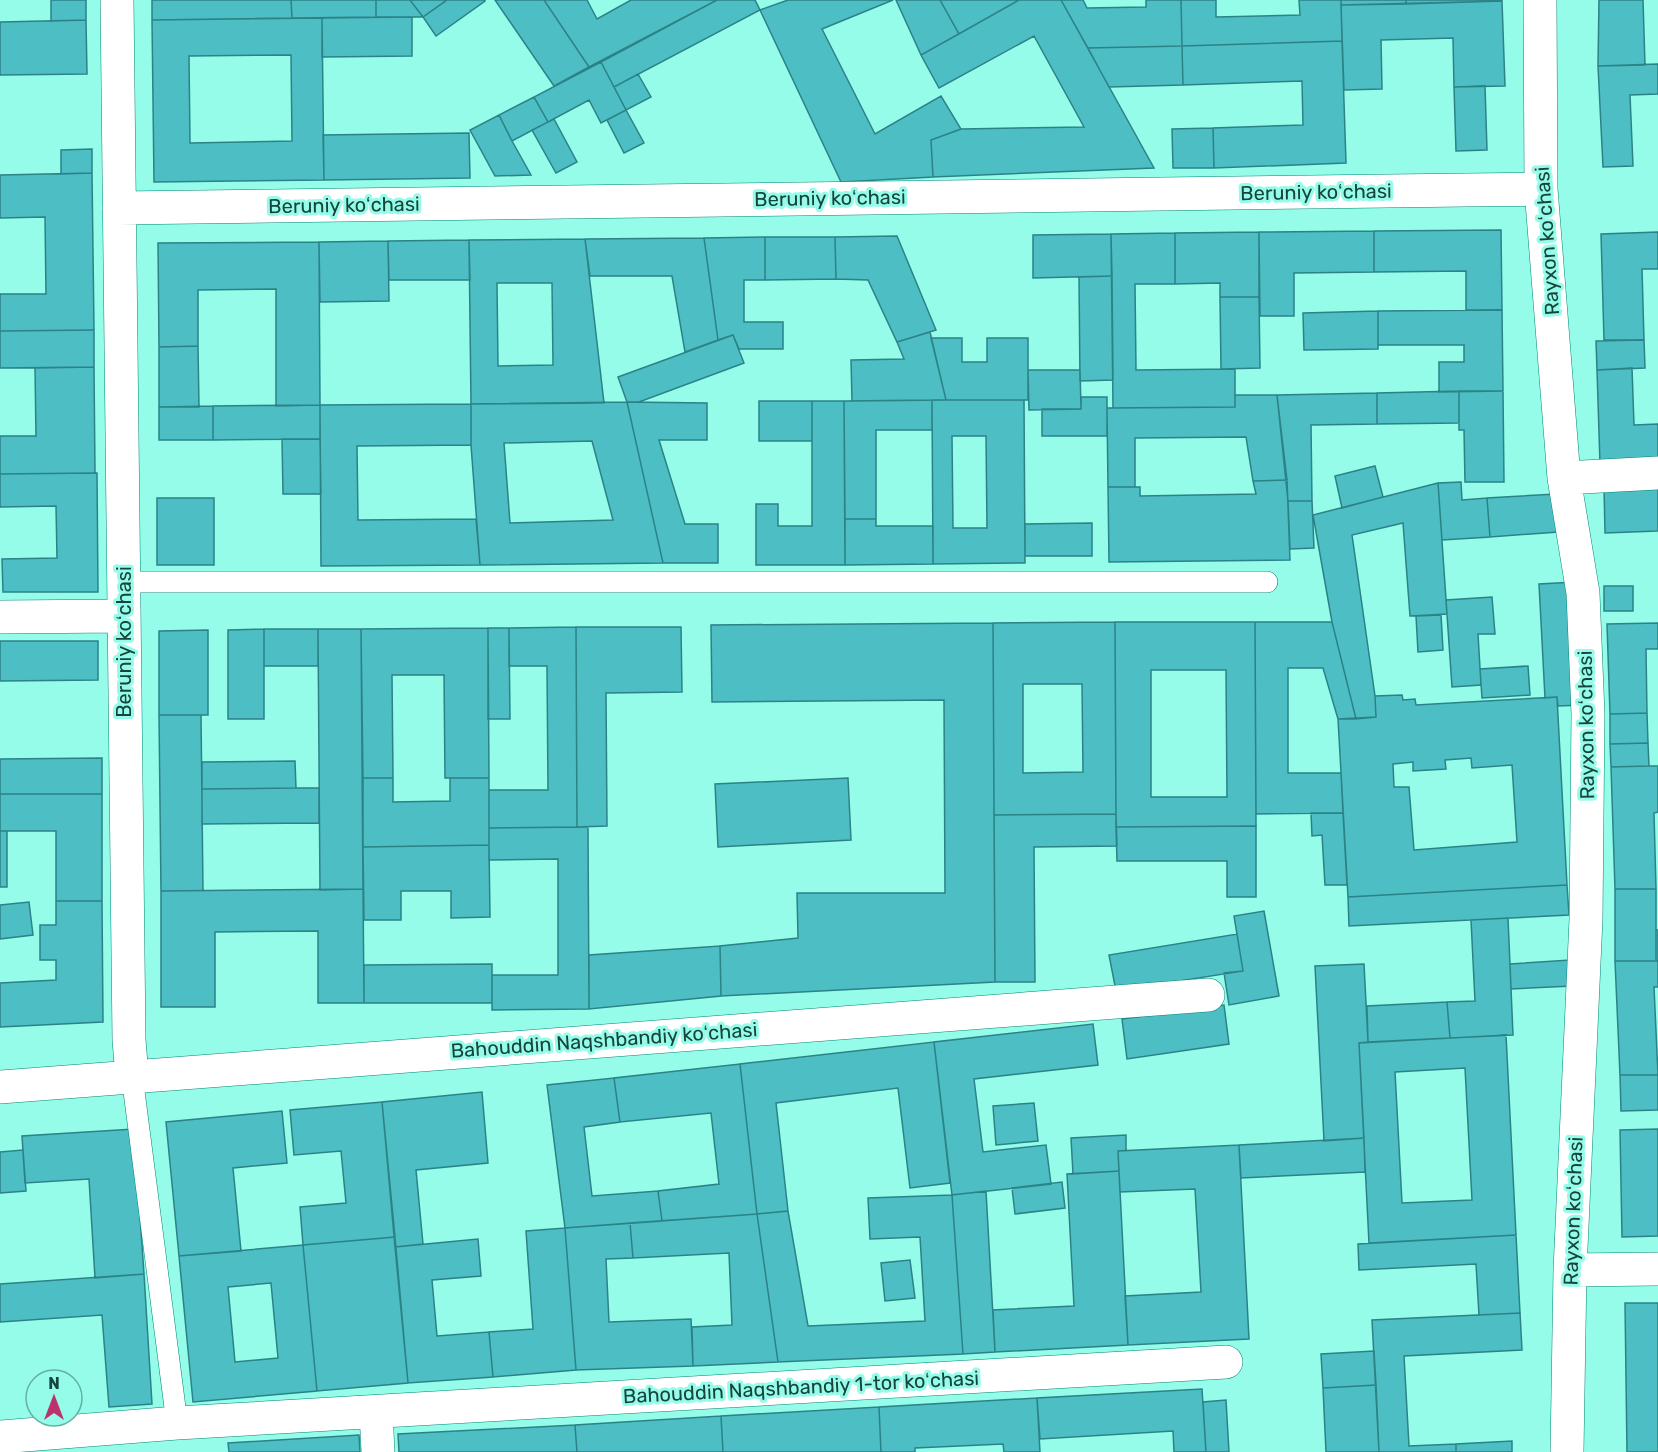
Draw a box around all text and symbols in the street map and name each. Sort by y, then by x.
street label: Rayxon koʻchasi [1530,166,1564,316]
street label: Beruniy koʻchasi [1240,179,1392,205]
street label: Beruniy koʻchasi [754,185,906,211]
street label: Beruniy koʻchasi [268,192,420,218]
street label: Beruniy koʻchasi [112,566,136,718]
street label: Rayxon koʻchasi [1573,650,1599,800]
street label: Bahouddin Naqshbandiy koʻchasi [450,1017,758,1063]
street label: Rayxon koʻchasi [1558,1136,1588,1286]
street label: Bahouddin Naqshbandiy 1-tor koʻchasi [622,1366,980,1408]
north arrow [24,1368,84,1428]
text: N [48,1374,60,1393]

